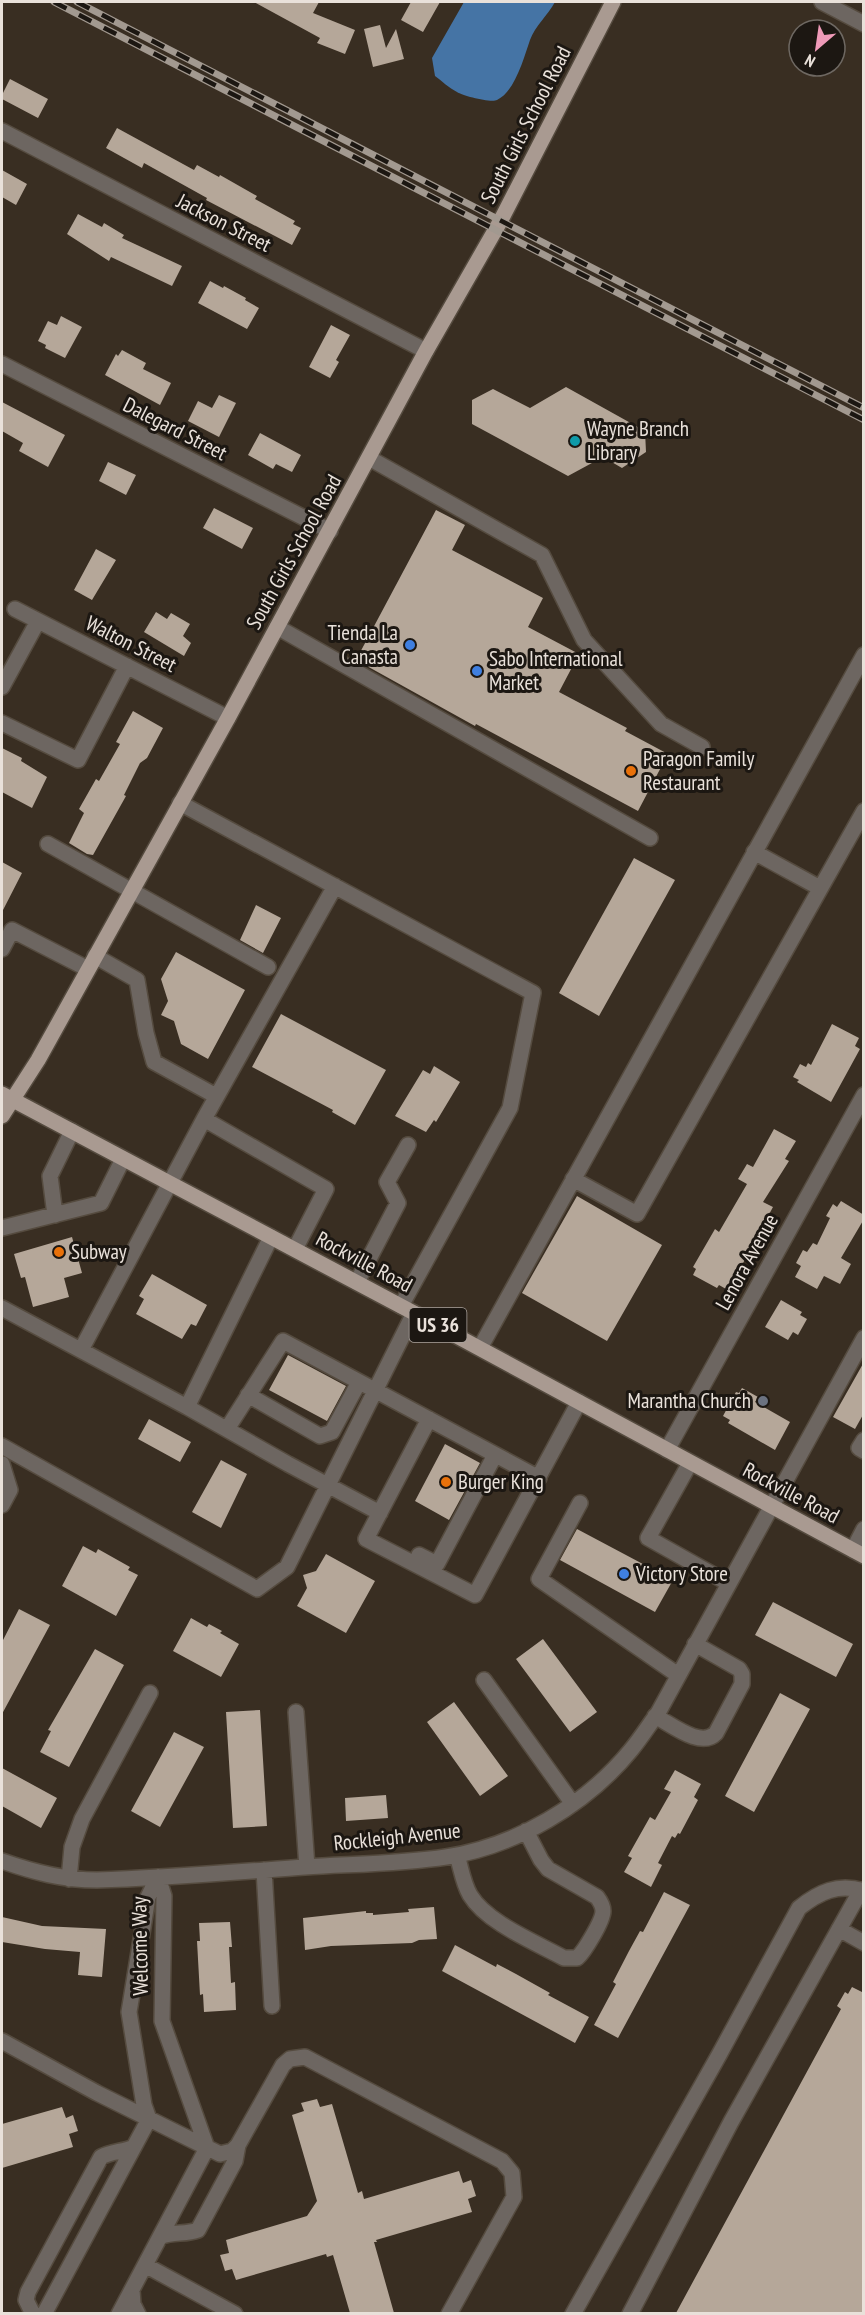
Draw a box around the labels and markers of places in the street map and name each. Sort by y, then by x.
place label: Wayne Branch Library [587,415,689,466]
marker: Wayne Branch Library [568,434,582,448]
place label: Tienda La Canasta [327,619,398,670]
marker: Tienda La Canasta [403,638,417,652]
place label: Sabo International Market [489,645,623,696]
marker: Sabo International Market [470,664,484,678]
place label: Paragon Family Restaurant [643,745,754,796]
marker: Paragon Family Restaurant [624,764,638,778]
place label: Subway [71,1238,127,1265]
marker: Subway [52,1245,66,1259]
place label: Marantha Church [628,1387,751,1414]
marker: Marantha Church [756,1394,770,1408]
place label: Burger King [458,1468,544,1495]
marker: Burger King [439,1475,453,1489]
place label: Victory Store [635,1560,728,1587]
marker: Victory Store [617,1567,631,1581]

